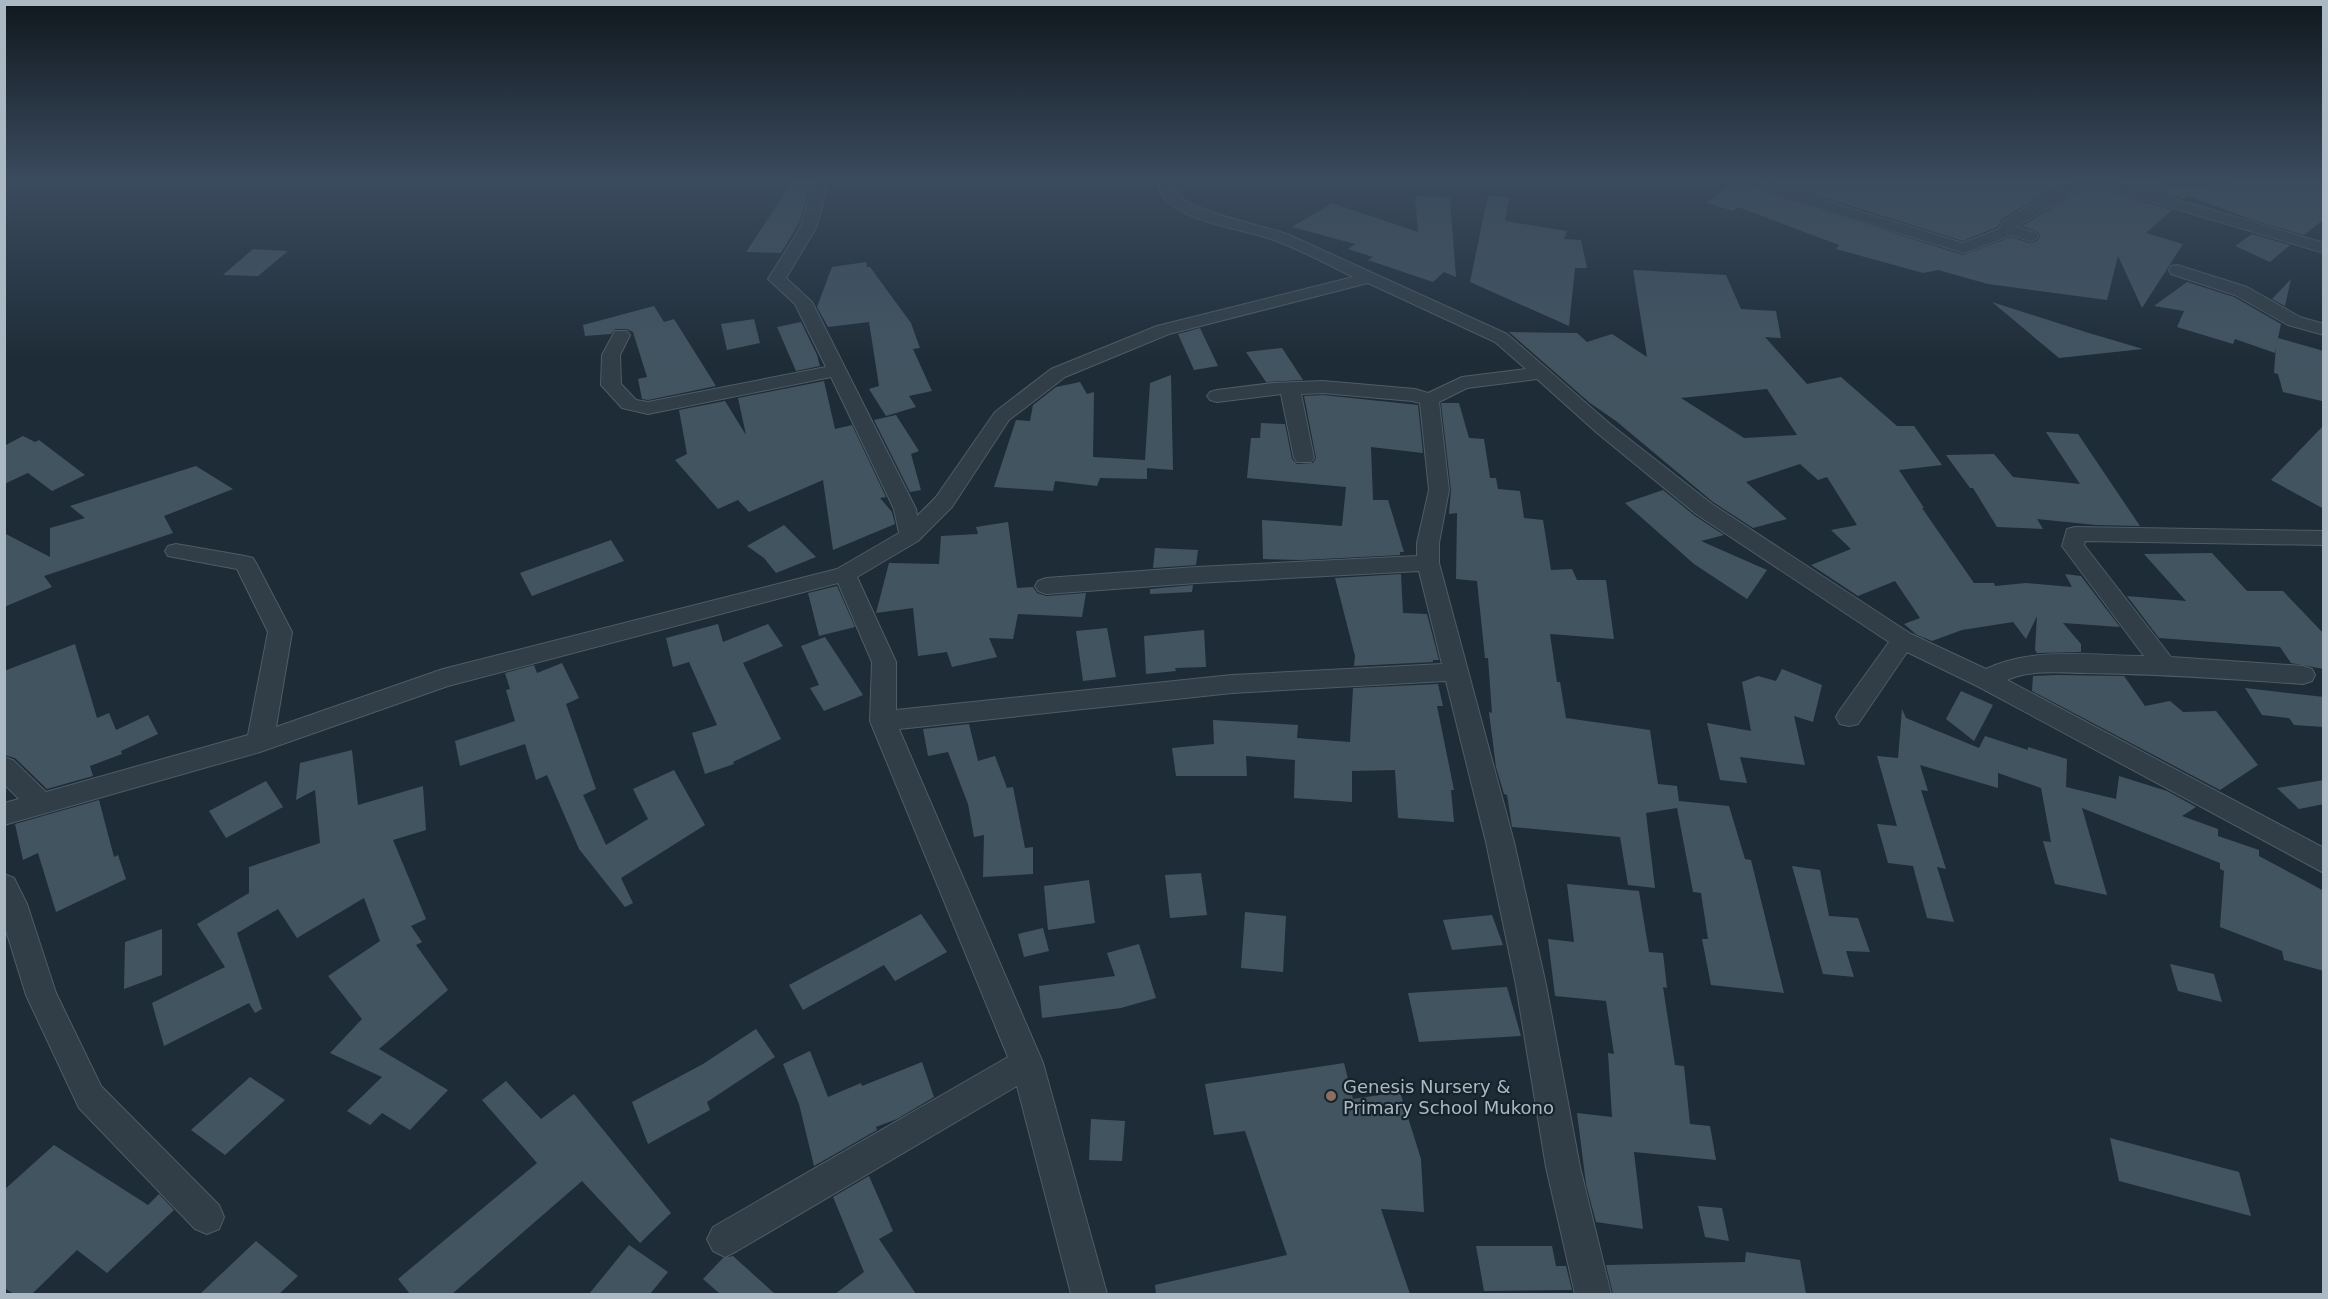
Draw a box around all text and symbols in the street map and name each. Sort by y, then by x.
place label: Genesis Nursery & Primary School Mukono [1343,1076,1554,1118]
marker: Genesis Nursery & Primary School Mukono [1324,1089,1338,1103]

